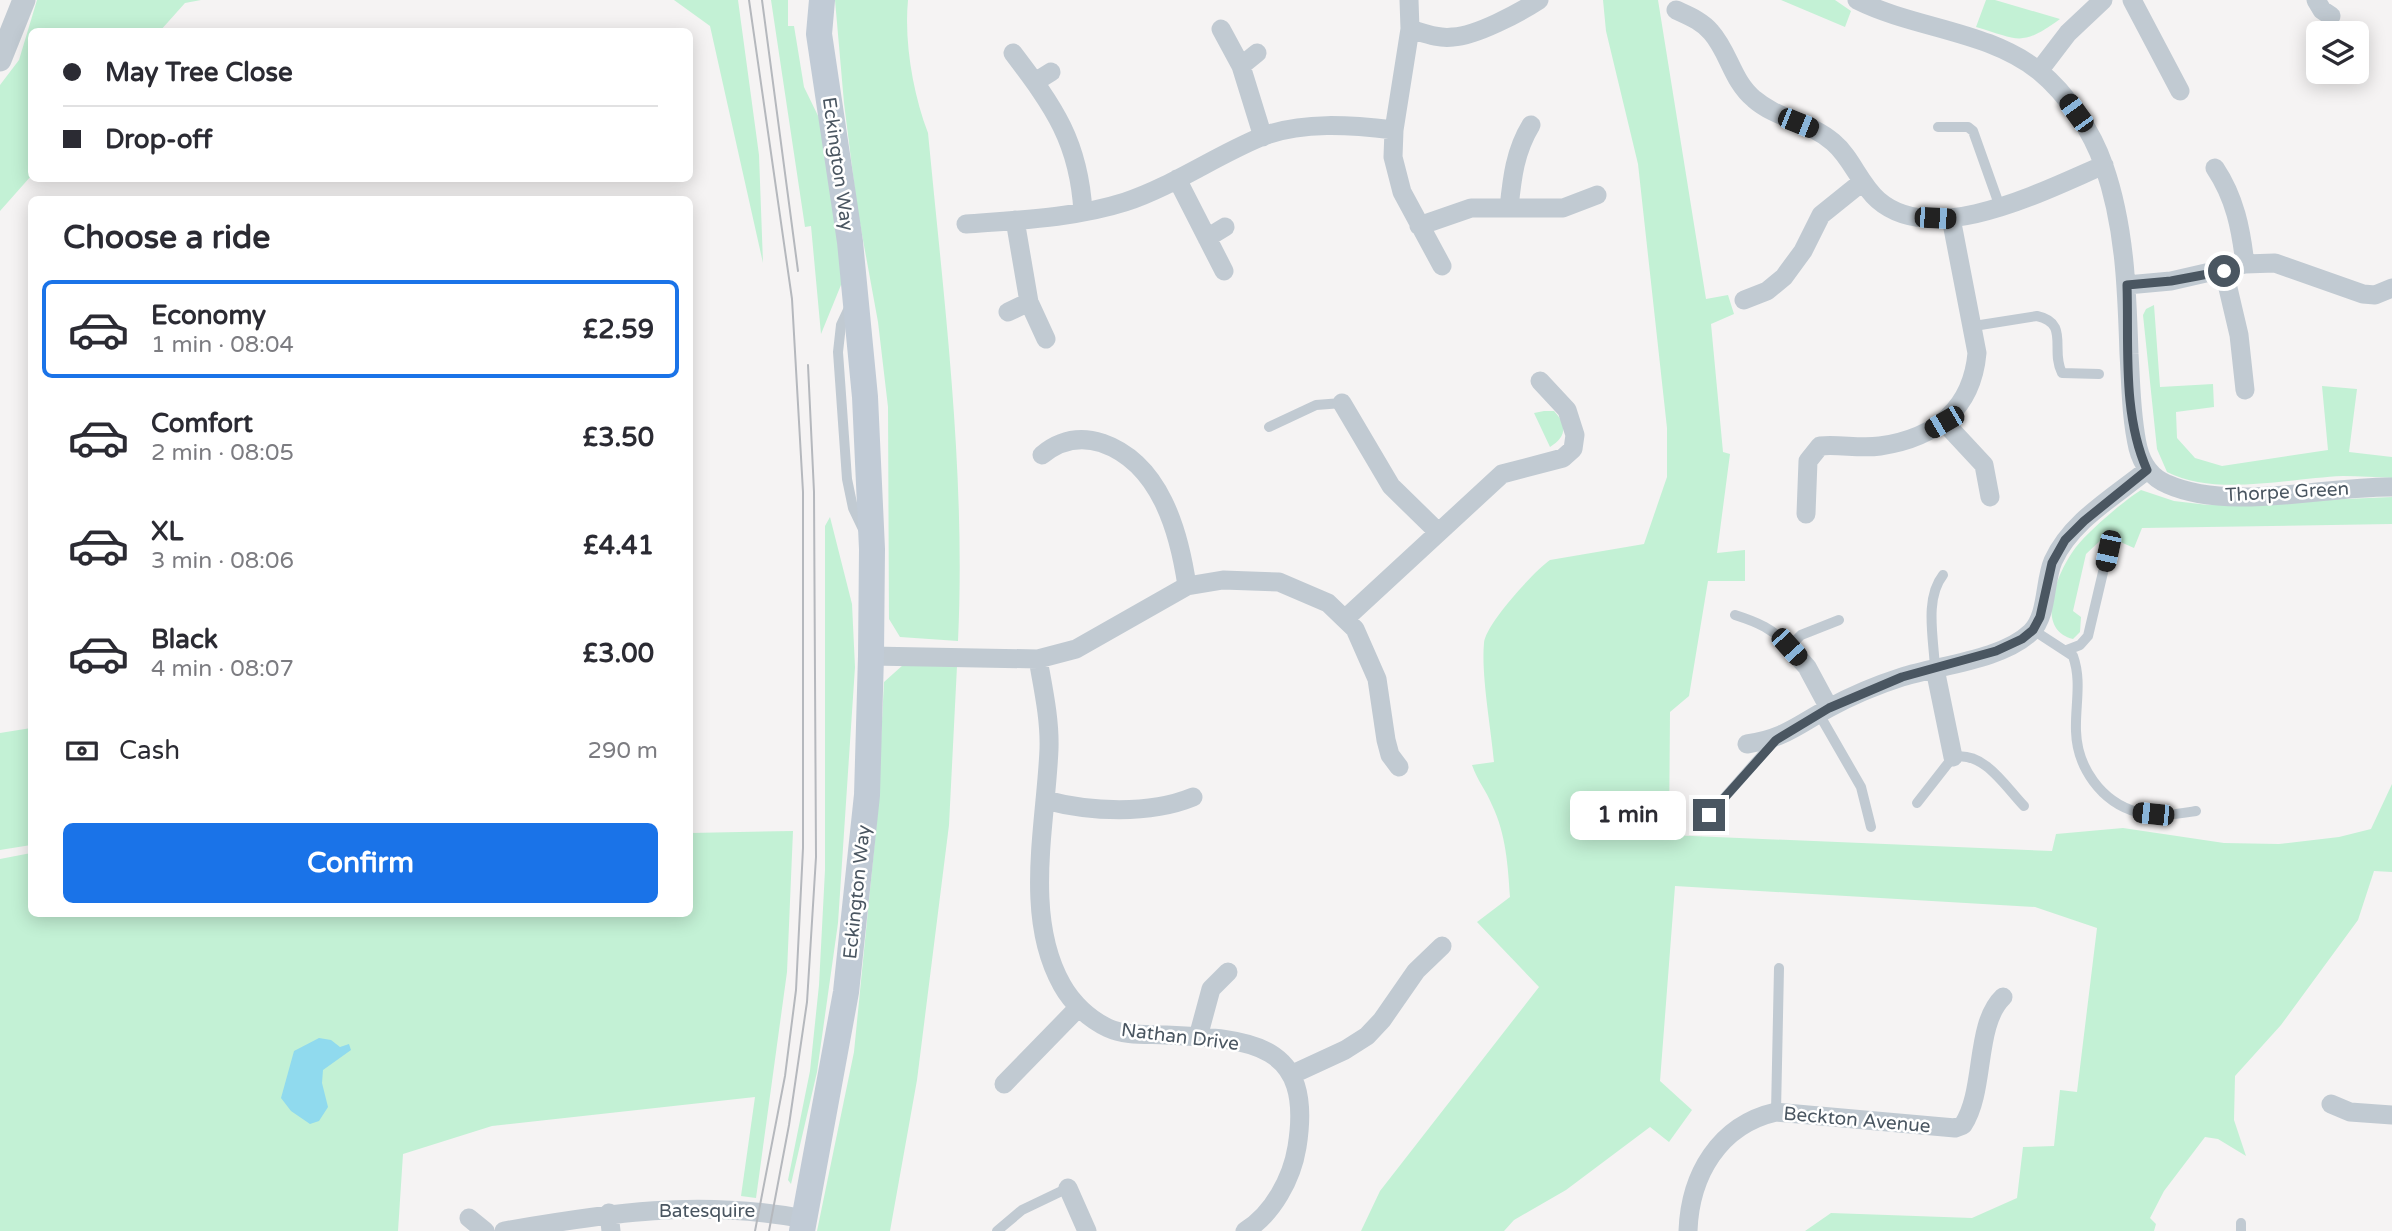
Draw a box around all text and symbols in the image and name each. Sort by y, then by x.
map controls [2306,21,2369,84]
button: layers [2306,21,2369,84]
text: May Tree Close [105,57,293,88]
car [2056,90,2097,136]
street label: Eckington Way [818,96,858,232]
car [1775,105,1822,141]
text: Drop-off [105,124,212,155]
car [1914,206,1957,230]
text: Choose a ride [63,219,270,257]
route start [2208,255,2240,287]
icon: car [67,298,130,361]
text: Economy [151,300,266,331]
text: £2.59 [583,314,654,345]
text: 1 min · 08:04 [151,331,294,359]
car [1921,402,1968,442]
icon: car [67,406,130,469]
text: Comfort [151,408,253,439]
text: £3.50 [583,422,654,453]
text: 2 min · 08:05 [151,439,294,467]
street label: Thorpe Green [2225,478,2349,506]
icon: car [67,514,130,577]
text: XL [151,516,183,547]
car [2094,528,2123,574]
text: £4.41 [583,530,654,561]
text: 3 min · 08:06 [151,547,294,575]
icon: car [67,622,130,685]
text: Black [151,624,218,655]
car [1768,624,1811,670]
text: £3.00 [583,638,654,669]
text: 4 min · 08:07 [151,655,294,683]
icon: cash [63,732,101,770]
text: Cash [119,735,180,766]
text: 290 m [588,737,658,765]
callout: 1 min [1569,790,1684,840]
route end [1693,799,1725,831]
text: 1 min [1597,801,1659,829]
car [2132,801,2175,827]
button: Confirm [63,823,658,903]
street label: Eckington Way [839,824,875,960]
street label: Nathan Drive [1120,1019,1240,1055]
street label: Beckton Avenue [1783,1103,1931,1137]
street label: Batesquire [659,1200,755,1222]

